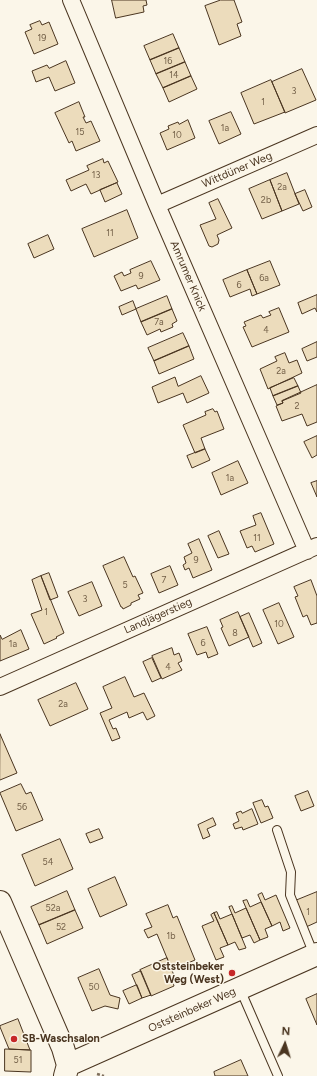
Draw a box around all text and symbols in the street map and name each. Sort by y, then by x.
house number: 19 [38,33,46,43]
house number: 16 [164,56,172,66]
house number: 14 [169,70,179,80]
house number: 3 [292,86,296,96]
house number: 1 [261,97,265,107]
house number: 1a [221,123,229,133]
house number: 15 [76,127,84,137]
house number: 10 [172,130,182,140]
street label: Wittdüner Weg [200,149,274,191]
house number: 13 [92,170,100,180]
house number: 2a [277,182,287,192]
house number: 2b [261,195,271,205]
house number: 11 [106,228,114,238]
street label: Amrumer Knick [167,239,209,313]
house number: 9 [138,271,144,281]
house number: 6a [259,273,269,283]
house number: 6 [236,280,242,290]
house number: 7a [154,317,164,327]
house number: 4 [263,325,269,335]
house number: 2a [276,366,286,376]
house number: 2 [294,401,300,411]
house number: 1a [226,473,234,483]
house number: 11 [253,533,261,543]
house number: 9 [193,555,199,565]
house number: 7 [162,575,166,585]
house number: 5 [122,580,128,590]
house number: 3 [83,594,87,604]
street label: Landjägerstieg [122,595,194,637]
house number: 1 [44,607,48,617]
house number: 10 [274,619,284,629]
house number: 8 [232,628,238,638]
house number: 6 [200,638,206,648]
house number: 1a [9,639,17,649]
house number: 4 [165,662,171,672]
house number: 2a [58,699,68,709]
house number: 56 [17,802,27,812]
house number: 54 [43,857,53,867]
house number: 52a [46,903,60,913]
house number: 1 [306,907,310,917]
house number: 52 [56,922,66,932]
house number: 1b [167,931,175,941]
place label: Oststeinbeker Weg (West) [153,960,224,986]
marker: Oststeinbeker Weg (West) [227,968,237,978]
house number: 50 [89,982,99,992]
street label: Oststeinbeker Weg [146,985,238,1035]
north arrow [265,1024,305,1064]
text: N [281,1025,291,1038]
place label: SB-Waschsalon [22,1032,100,1046]
marker: SB-Waschsalon [9,1034,19,1044]
house number: 51 [14,1055,22,1065]

